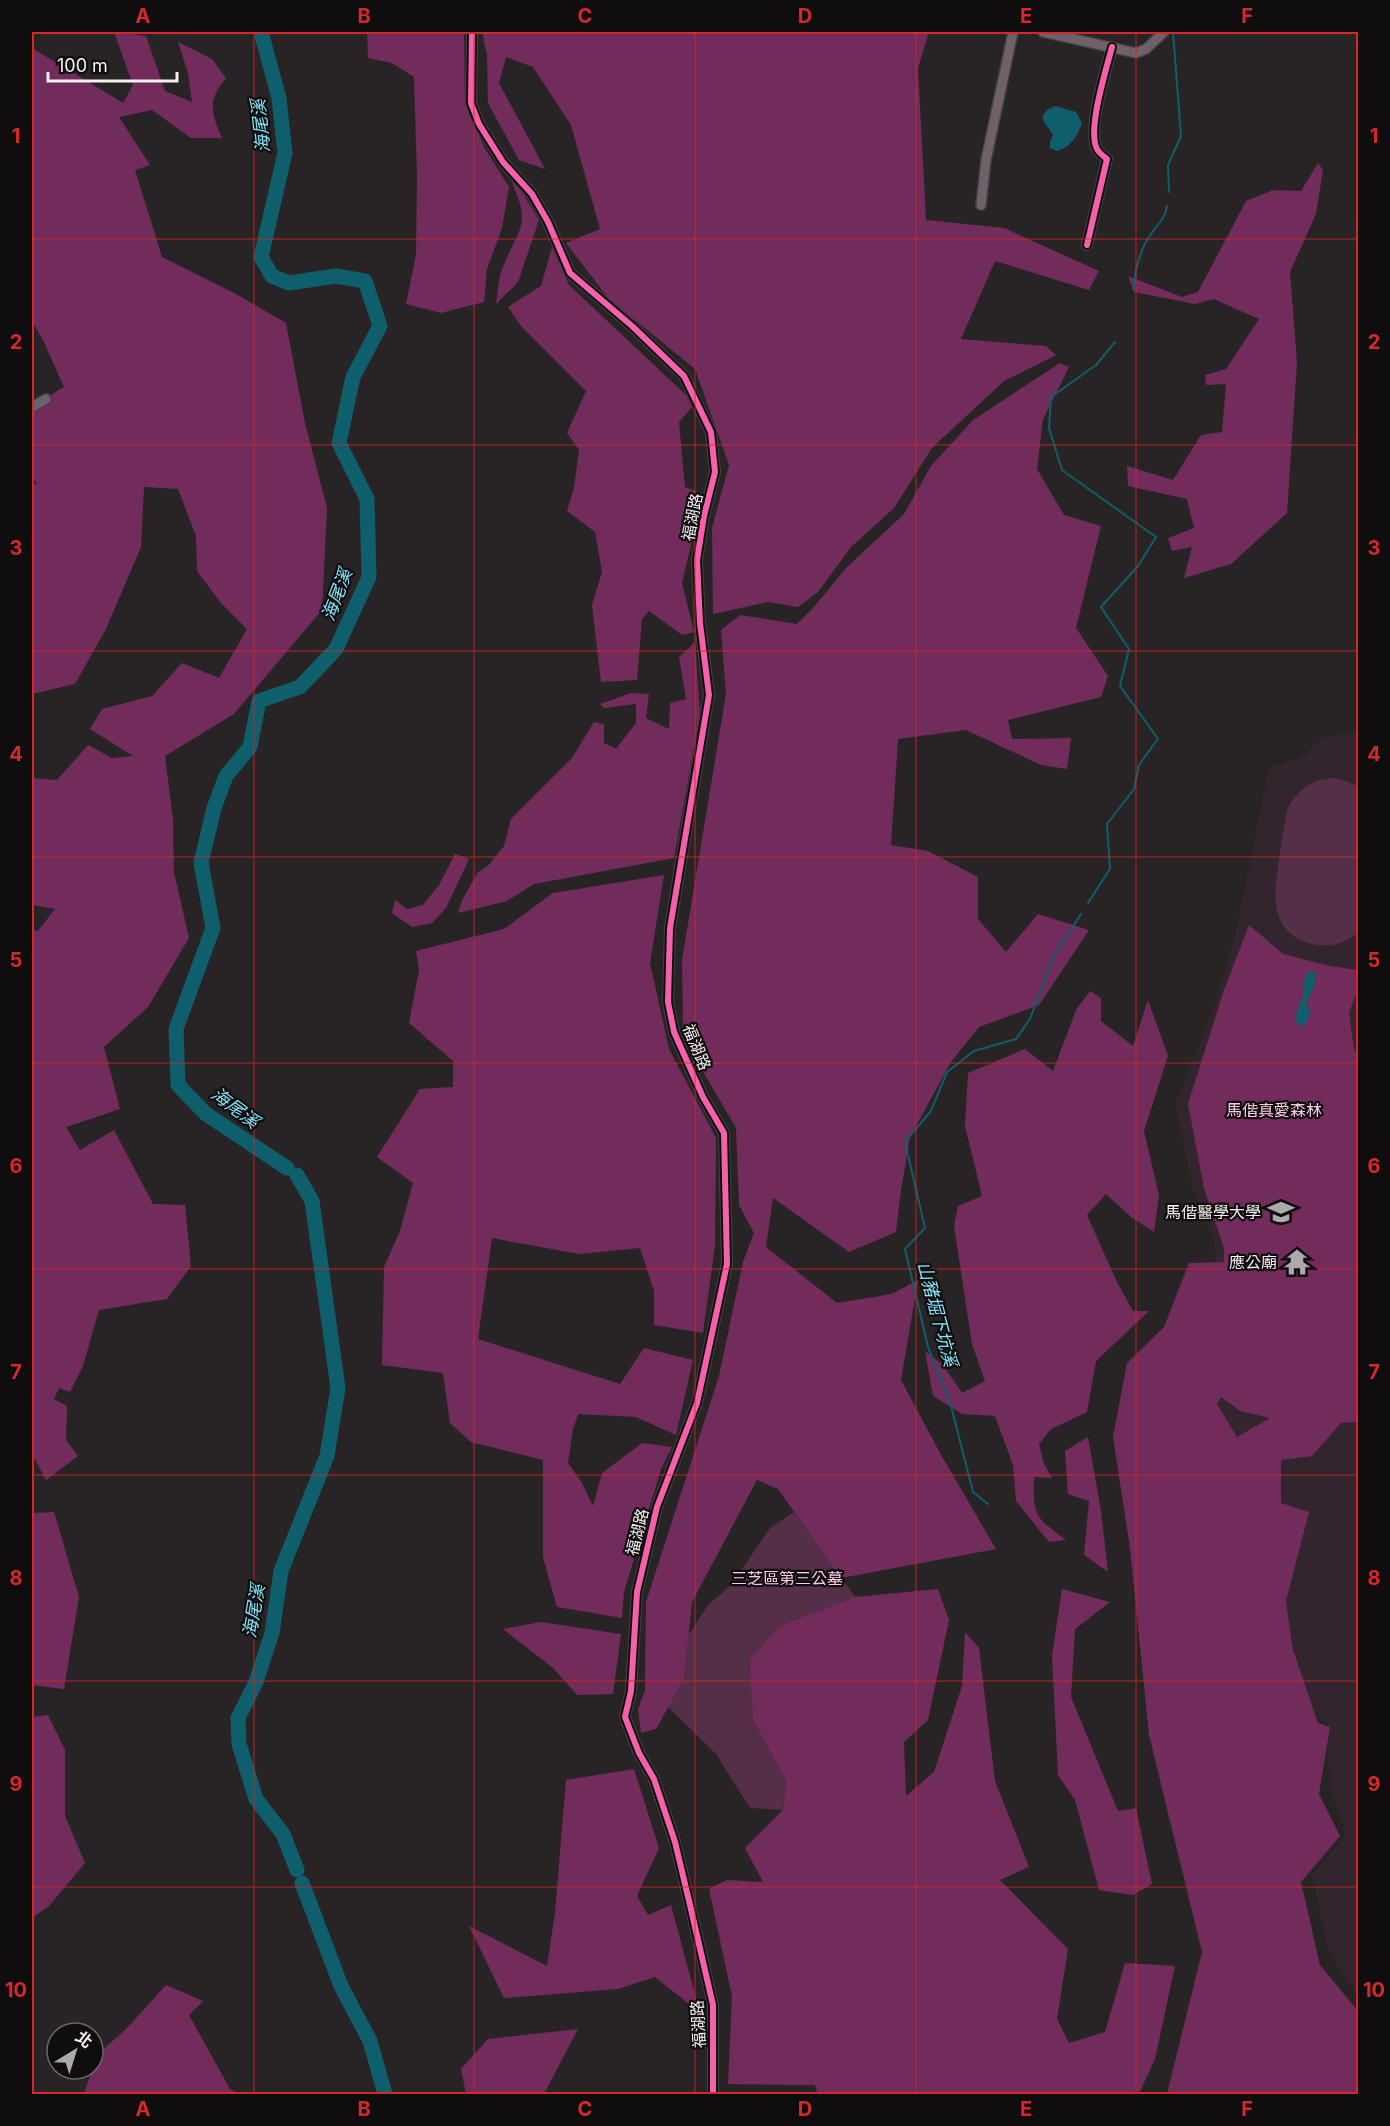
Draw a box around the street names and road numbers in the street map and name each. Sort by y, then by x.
street label: 福湖路 [678,492,706,542]
street label: 福湖路 [679,1021,715,1073]
street label: 福湖路 [621,1506,653,1558]
street label: 福湖路 [687,2000,709,2048]

